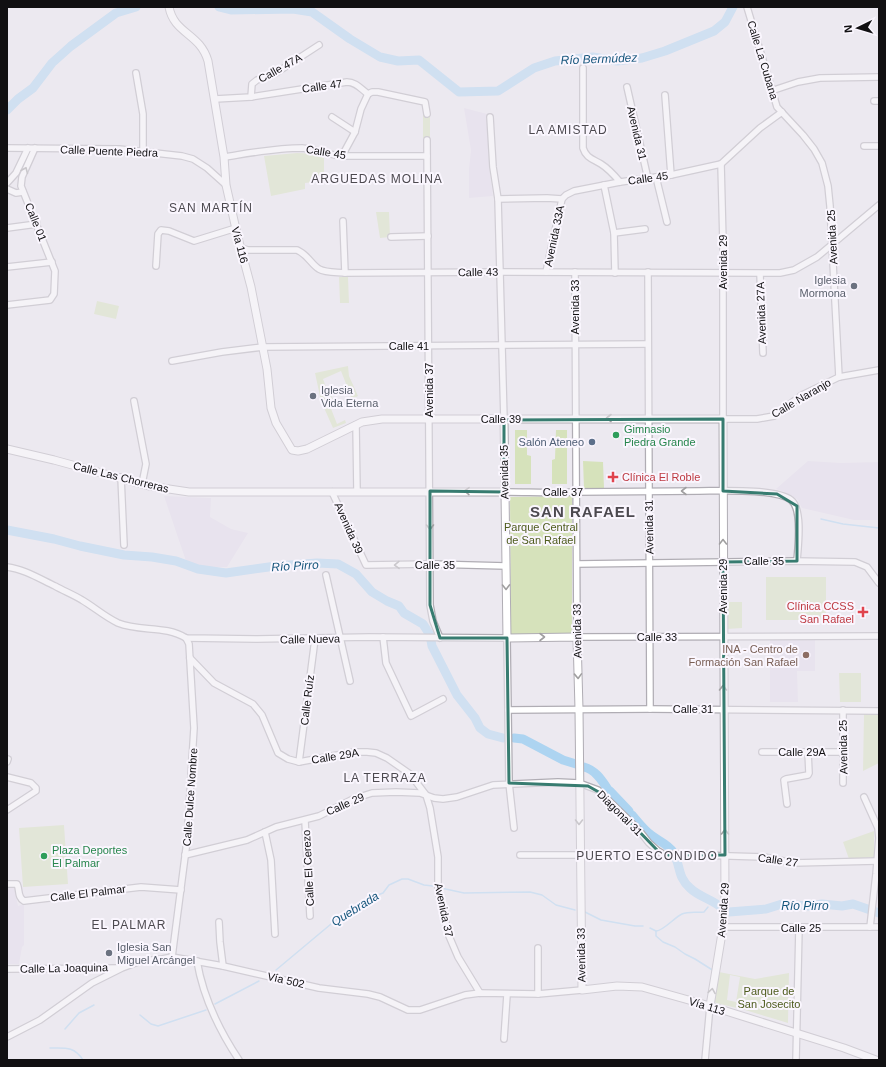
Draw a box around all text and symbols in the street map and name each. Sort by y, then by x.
north arrow [838,8,878,48]
street label: Calle La Cubana [745,19,781,102]
text: N [842,24,854,33]
street label: Calle 47A [256,51,304,85]
water label: Río Bermúdez [560,51,638,67]
street label: Calle 47 [301,77,343,95]
street label: Avenida 31 [625,105,649,161]
district label: LA AMISTAD [528,123,608,137]
street label: Calle Puente Piedra [60,143,159,159]
street label: Calle 45 [305,143,347,161]
one-way arrow [21,166,29,173]
street label: Calle 45 [627,169,669,187]
district label: ARGUEDAS MOLINA [311,172,443,186]
district label: SAN MARTÍN [169,200,253,215]
street label: Calle 01 [23,201,49,243]
street label: Avenida 33A [542,204,566,268]
street label: Avenida 25 [825,209,839,265]
street label: Vía 116 [229,226,251,264]
street label: Avenida 29 [717,235,729,289]
street label: Calle 43 [458,266,498,278]
place label: Iglesia Mormona [800,274,847,299]
street label: Avenida 33 [569,280,581,334]
street label: Avenida 27A [754,281,768,344]
marker: Iglesia Mormona [849,281,859,291]
street label: Calle 41 [389,340,429,352]
street label: Avenida 37 [423,363,435,417]
street label: Calle Naranjo [769,376,833,420]
place label: Iglesia Vida Eterna [321,384,379,409]
marker: Iglesia Vida Eterna [308,391,318,401]
street label: Calle 39 [481,413,521,425]
one-way arrow [606,414,612,422]
place label: Gimnasio Piedra Grande [624,423,696,448]
marker: Gimnasio Piedra Grande [611,430,621,440]
place label: Salón Ateneo [519,436,584,448]
marker: Salón Ateneo [587,437,597,447]
street label: Avenida 35 [498,444,510,500]
street label: Calle Las Chorreras [72,459,170,495]
marker: Clínica El Roble [607,471,619,483]
place label: Clínica El Roble [622,471,700,483]
street label: Calle 37 [543,486,583,498]
one-way arrow [464,487,470,495]
one-way arrow [681,487,687,495]
street label: Avenida 31 [643,499,655,555]
street label: Avenida 39 [332,501,366,555]
district label: SAN RAFAEL [530,503,636,520]
park label: Parque Central de San Rafael [504,521,578,546]
one-way arrow [426,524,434,530]
one-way arrow [719,539,727,545]
street label: Calle 35 [744,555,784,567]
water label: Río Pirro [271,558,319,574]
street label: Calle 35 [415,559,455,571]
street label: Avenida 29 [717,559,729,613]
one-way arrow [394,561,400,569]
one-way arrow [502,584,510,590]
place label: Clínica CCSS San Rafael [787,600,854,625]
street label: Avenida 33 [571,603,583,659]
marker: Clínica CCSS San Rafael [857,606,869,618]
street label: Calle 33 [637,631,677,643]
street label: Calle Nueva [280,632,341,646]
one-way arrow [539,633,545,641]
place label: INA - Centro de Formación San Rafael [689,643,798,668]
marker: INA - Centro de Formación San Rafael [801,650,811,660]
one-way arrow [574,673,583,679]
street label: Calle Ruíz [298,674,316,726]
one-way arrow [719,685,728,691]
street label: Calle 31 [673,703,713,715]
street label: Avenida 25 [837,719,849,775]
street label: Calle 29A [311,746,360,766]
street label: Calle 29A [778,746,827,758]
street label: Calle Dulce Nombre [181,747,199,847]
district label: LA TERRAZA [343,771,427,785]
street label: Diagonal 31 [595,788,645,838]
street label: Calle 29 [324,790,366,818]
one-way arrow [575,819,584,825]
one-way arrow [721,829,729,835]
street label: Calle El Cerezo [300,830,316,906]
place label: Plaza Deportes El Palmar [52,844,128,869]
district label: PUERTO ESCONDIDO [576,849,718,863]
marker: Plaza Deportes El Palmar [39,851,49,861]
street label: Calle 27 [757,851,799,869]
street label: Calle El Palmar [50,882,127,904]
street label: Avenida 37 [432,882,456,938]
street label: Avenida 29 [715,882,731,938]
water label: Quebrada [329,889,382,929]
water label: Río Pirro [781,899,829,913]
district label: EL PALMAR [91,918,167,932]
street label: Calle 25 [781,922,821,934]
street label: Avenida 33 [575,927,587,983]
place label: Iglesia San Miguel Arcángel [117,941,195,966]
marker: Iglesia San Miguel Arcángel [104,948,114,958]
street label: Calle La Joaquina [20,961,109,975]
street label: Vía 502 [266,970,306,990]
park label: Parque de San Josecito [738,985,800,1010]
one-way arrow [708,988,716,994]
street label: Vía 113 [688,995,726,1017]

